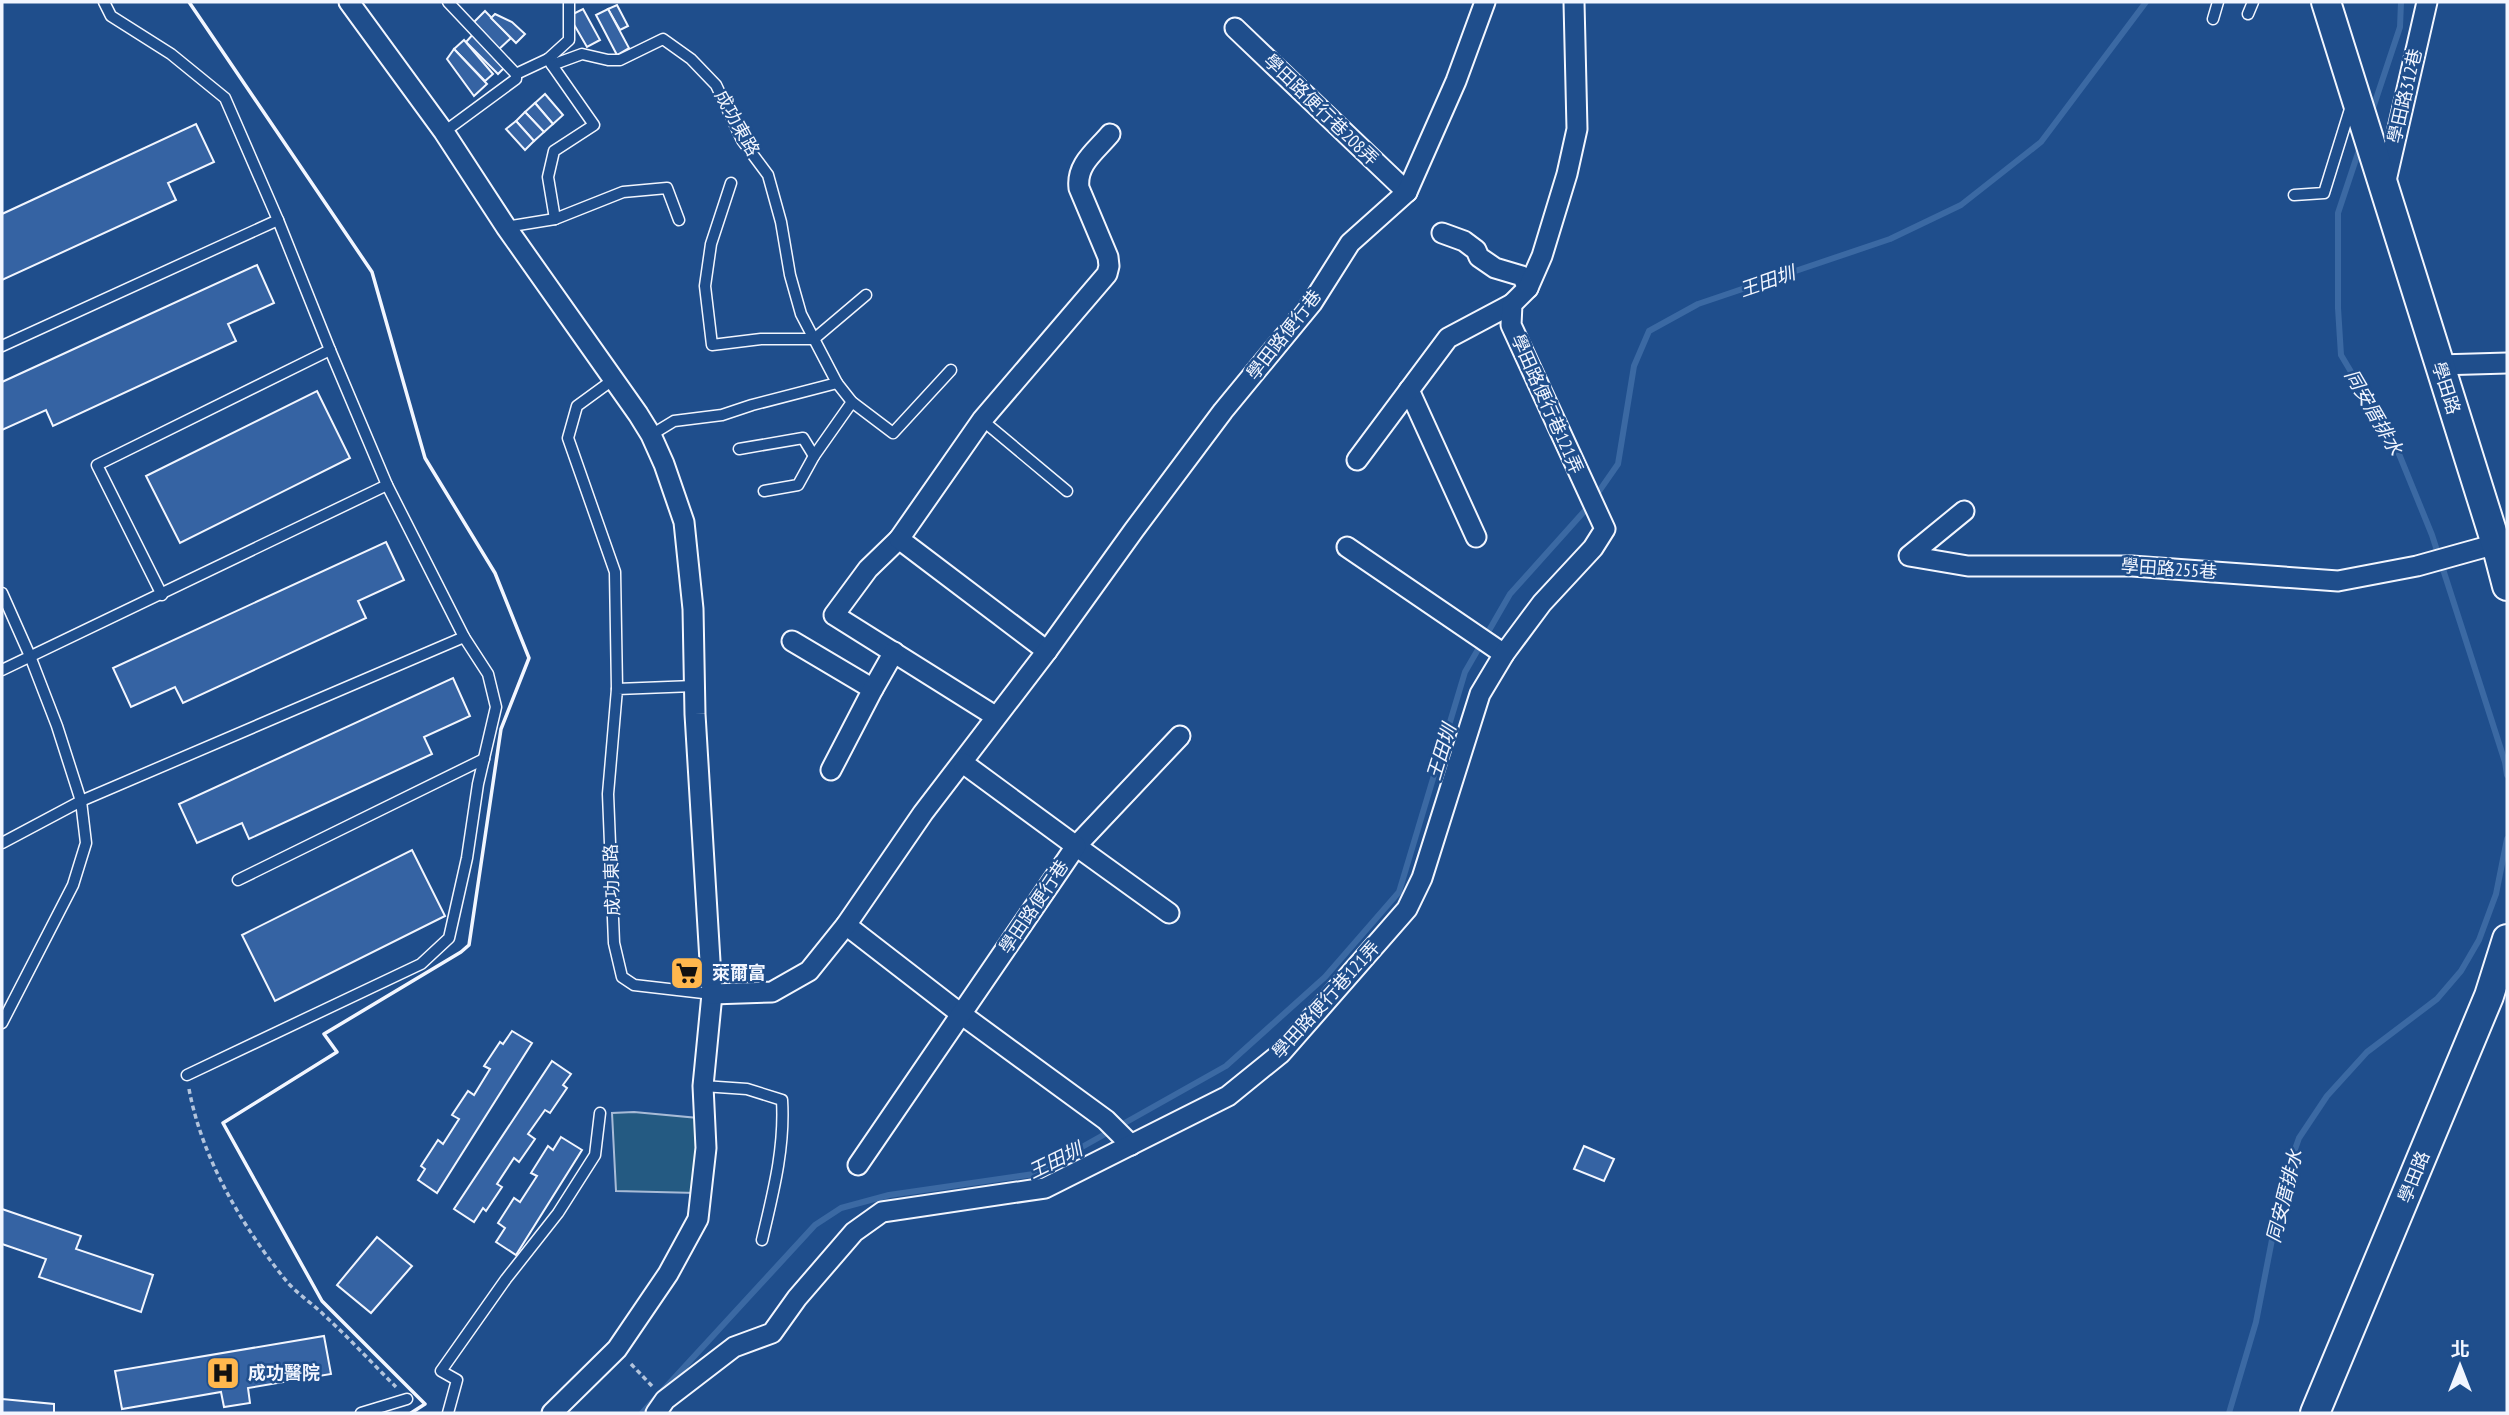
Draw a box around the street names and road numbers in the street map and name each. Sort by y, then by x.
street label: 學田路312巷 [2382,46,2427,145]
street label: 學田路便行巷208弄 [1259,49,1383,170]
street label: 成功東路 [710,86,765,160]
street label: 學田路便行巷 [1241,285,1326,384]
street label: 學田路便行巷121弄 [1506,330,1589,477]
street label: 學田路 [2427,359,2466,417]
street label: 學田路255巷 [2120,554,2218,583]
street label: 成功東路 [599,844,624,916]
street label: 學田路便行巷 [994,856,1073,958]
street label: 學田路便行巷121弄 [1267,936,1384,1063]
street label: 學田路 [2393,1147,2434,1206]

